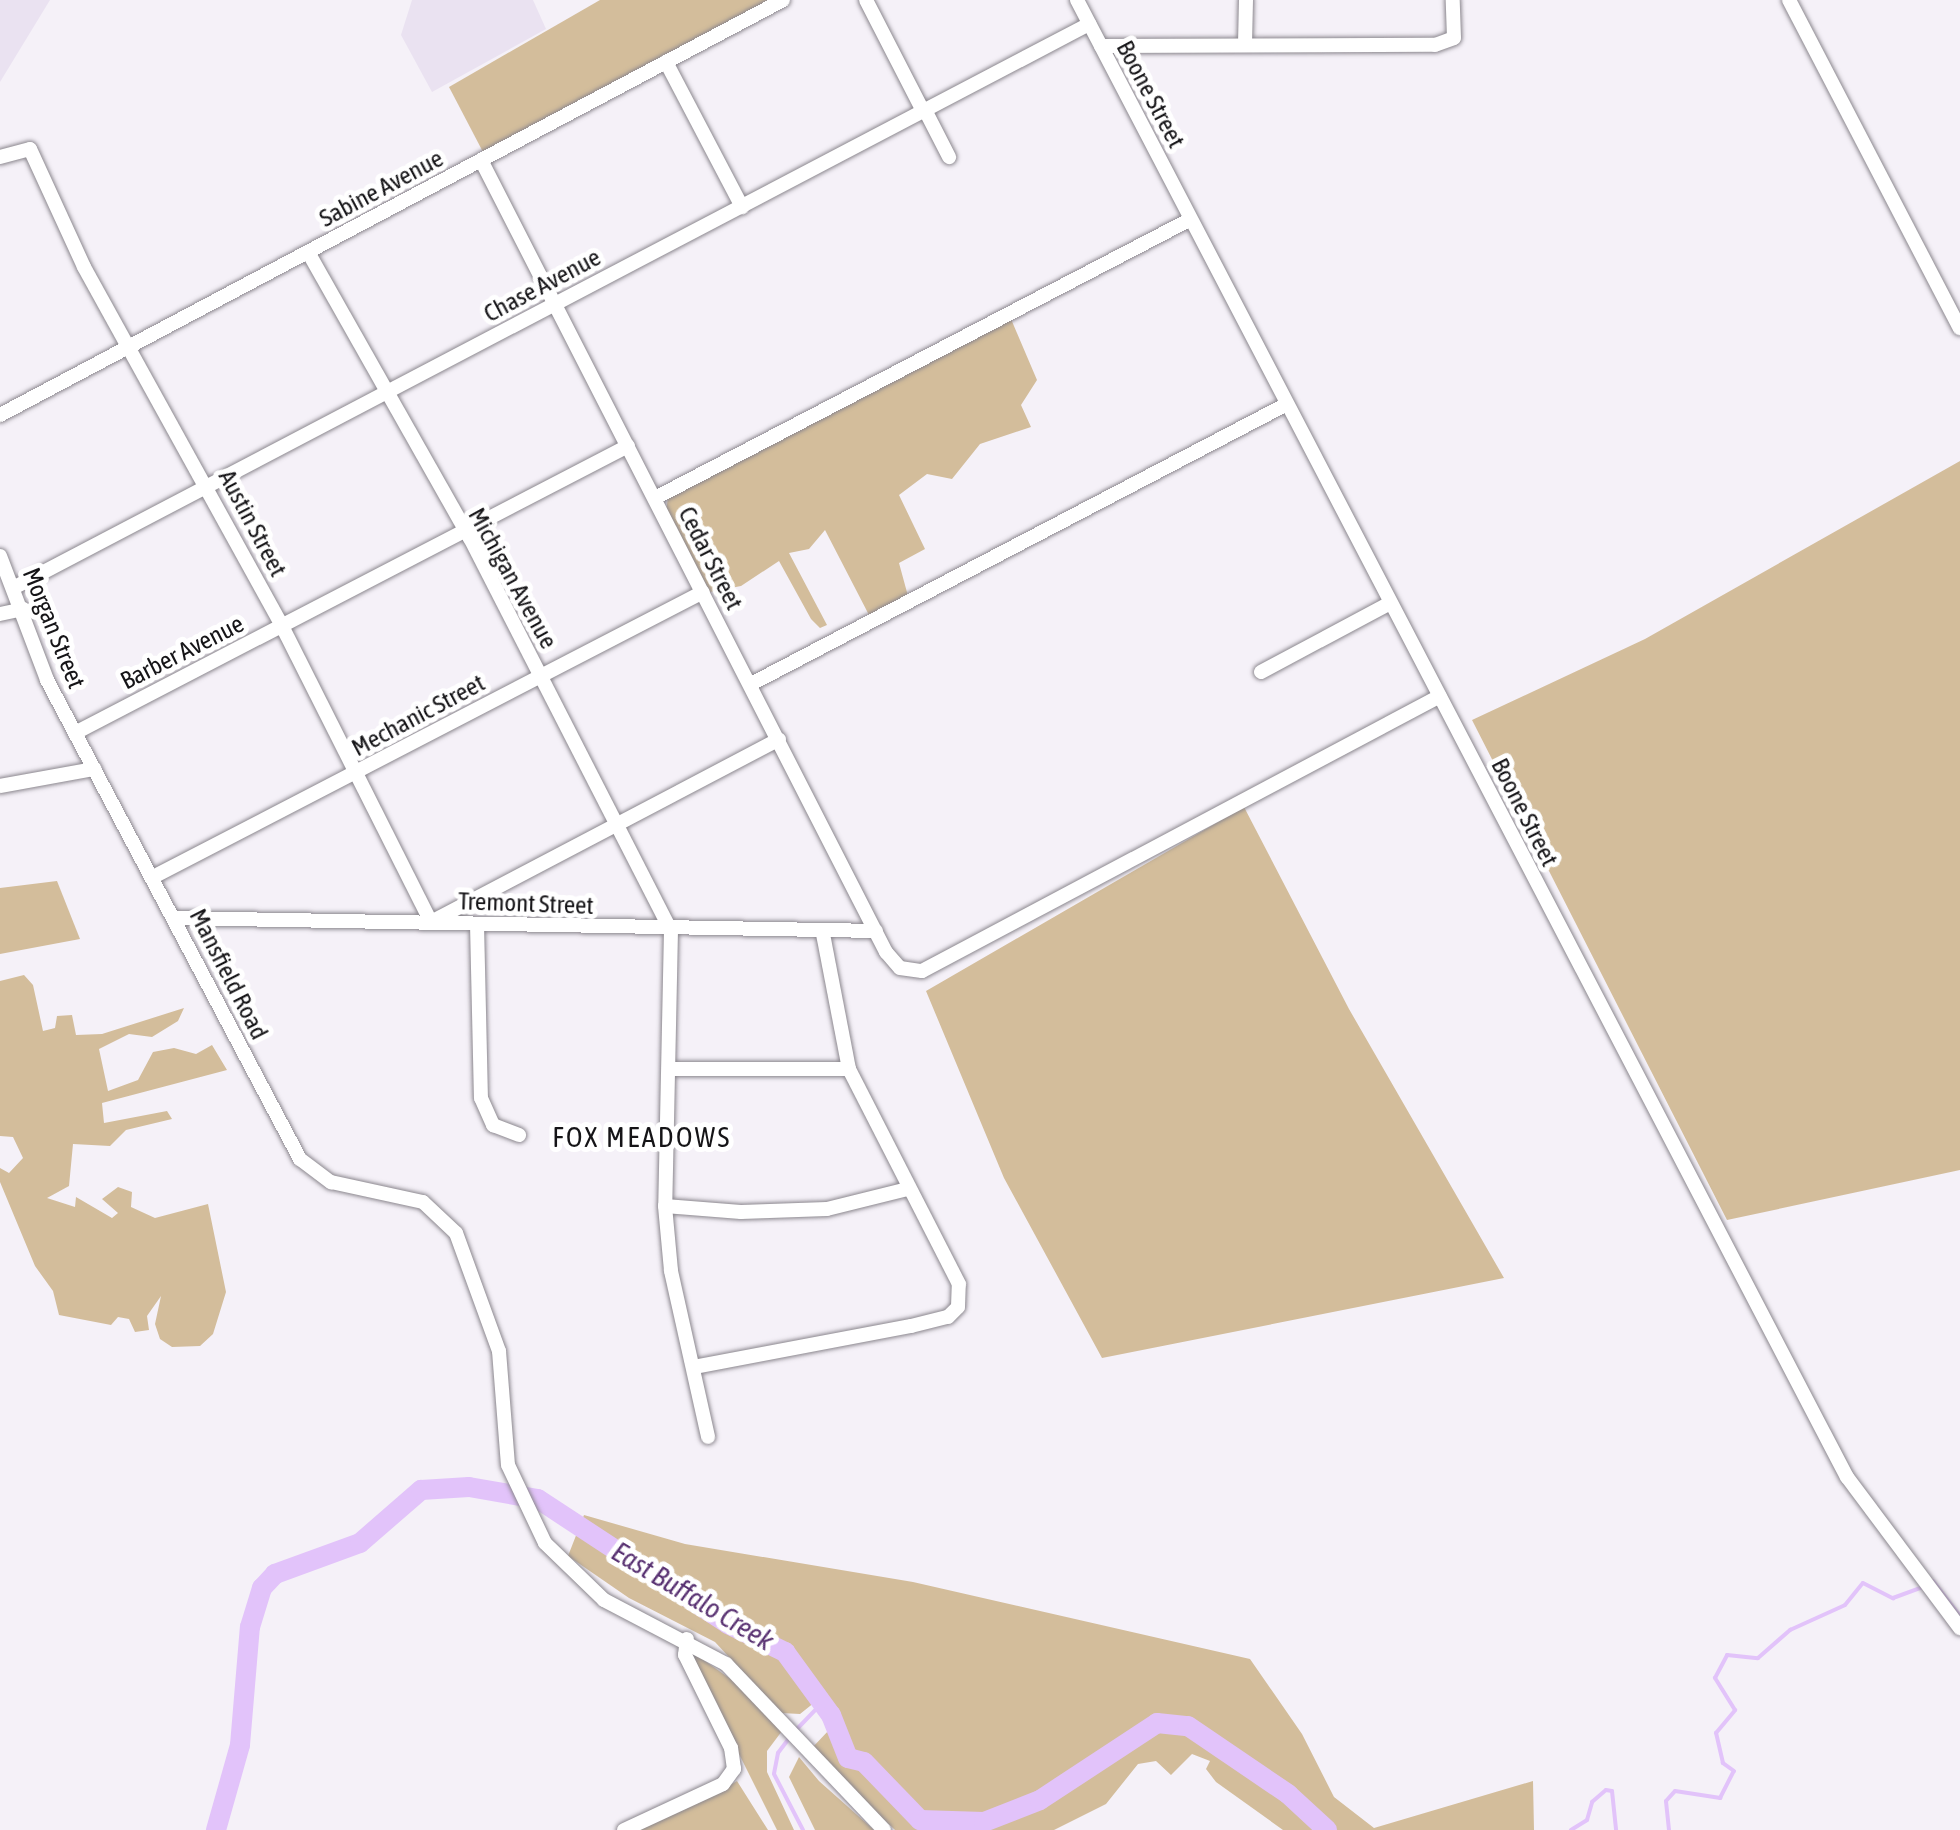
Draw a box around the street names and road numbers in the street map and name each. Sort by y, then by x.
street label: Boone Street [1110,35,1192,153]
street label: Sabine Avenue [314,143,448,233]
street label: Chase Avenue [479,242,605,328]
street label: Austin Street [212,465,294,581]
street label: Cedar Street [672,501,750,615]
street label: Michigan Avenue [462,502,564,654]
street label: Morgan Street [16,563,92,693]
street label: Barber Avenue [115,608,249,696]
street label: Mechanic Street [346,667,490,763]
street label: Boone Street [1485,753,1565,871]
street label: Tremont Street [458,886,594,920]
street label: Mansfield Road [183,904,275,1044]

